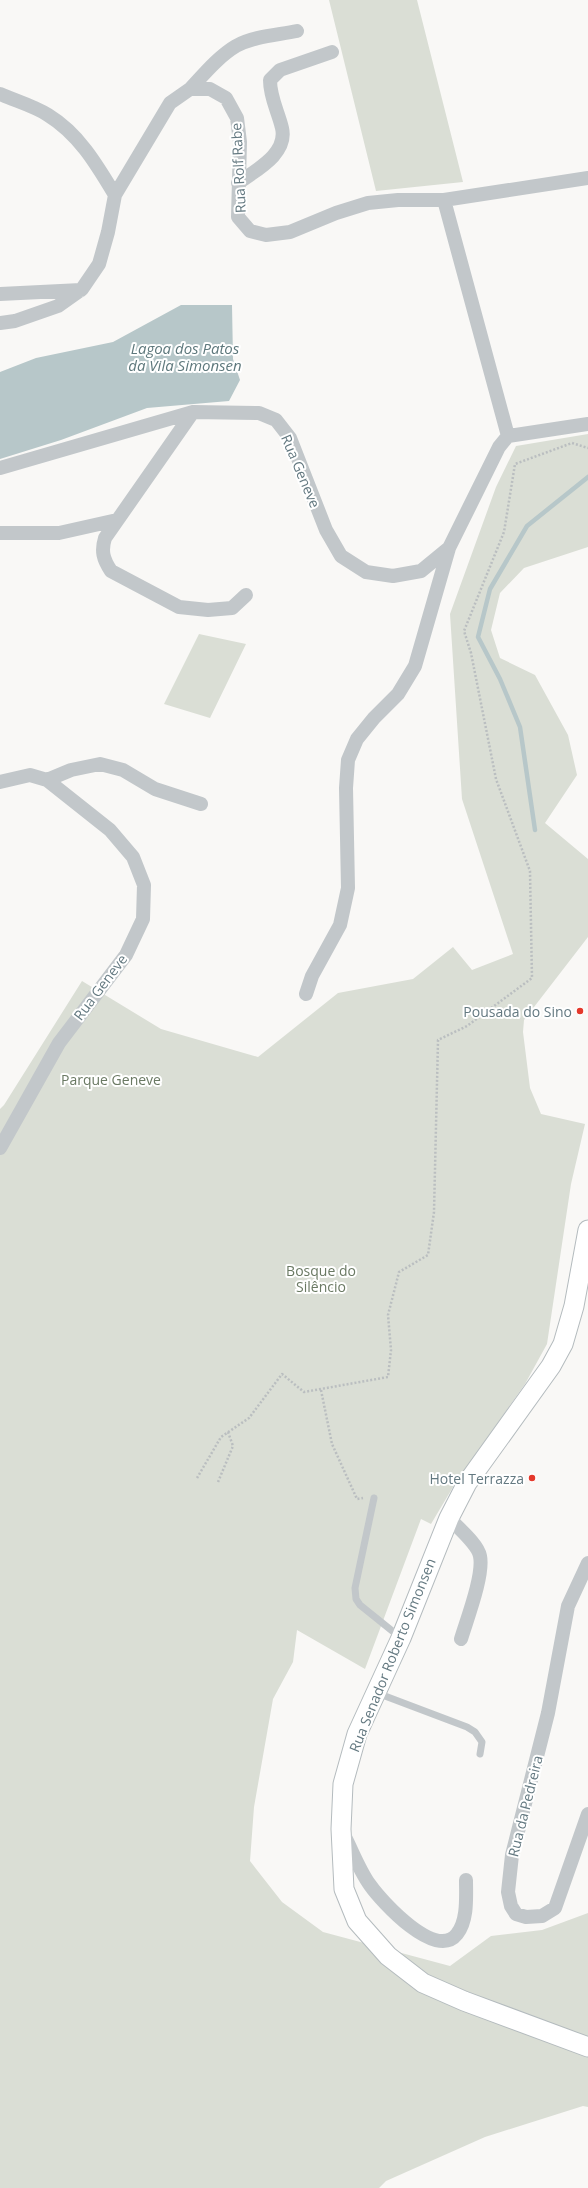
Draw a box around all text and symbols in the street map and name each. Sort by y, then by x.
street label: Rua Rolf Rabe [226,122,250,214]
water label: Lagoa dos Patos da Vila Simonsen [128,338,242,375]
street label: Rua Geneve [277,431,325,511]
street label: Rua Geneve [69,950,131,1024]
place label: Pousada do Sino [463,1002,572,1021]
marker: Pousada do Sino [575,1006,585,1016]
park label: Parque Geneve [61,1070,161,1089]
park label: Bosque do Silêncio [286,1261,356,1296]
place label: Hotel Terrazza [430,1469,524,1488]
marker: Hotel Terrazza [527,1473,537,1483]
street label: Rua Senador Roberto Simonsen [344,1555,440,1755]
street label: Rua da Pedreira [503,1753,547,1859]

